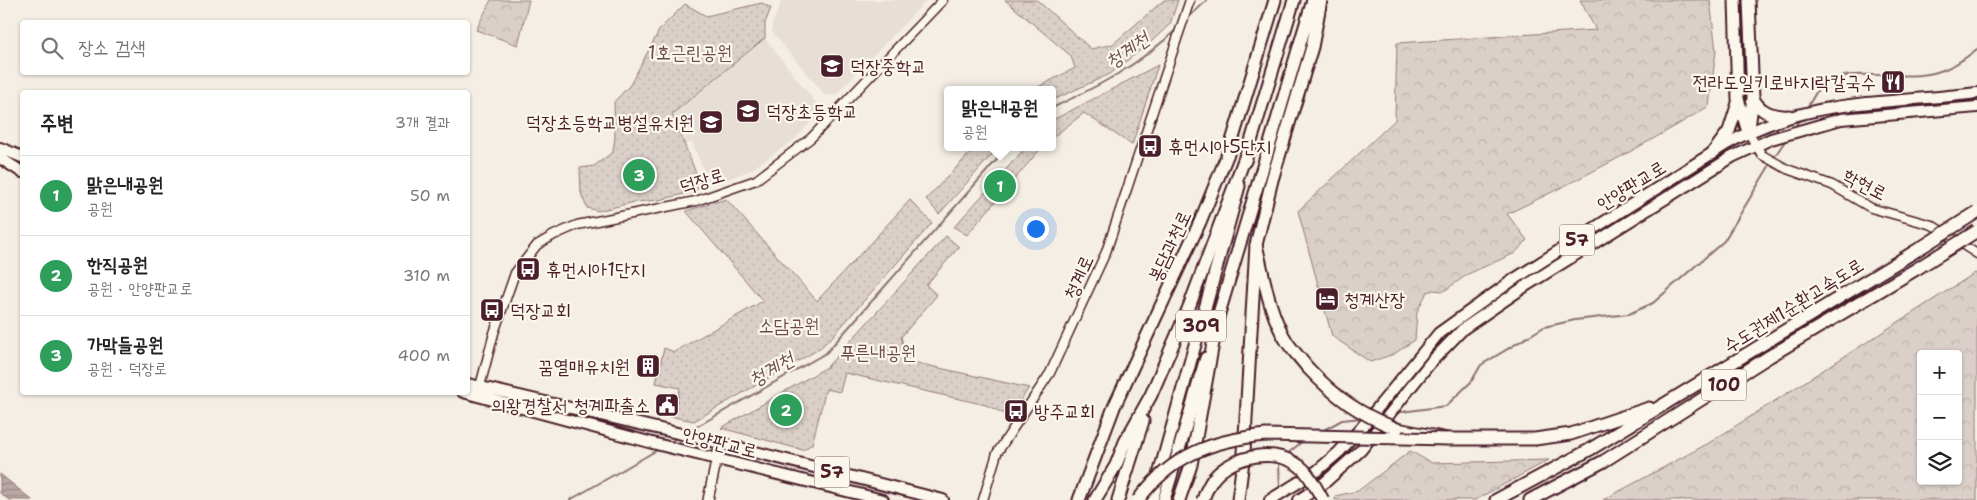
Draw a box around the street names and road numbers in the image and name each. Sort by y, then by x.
street label: 안양판교로 [1592,155,1670,216]
street label: 덕장로 [677,162,728,199]
street label: 학현로 [1839,163,1891,206]
street label: 봉담과천로 [1142,206,1197,286]
road number: 57 [1560,224,1594,256]
street label: 청계로 [1058,251,1099,303]
street label: 수도권제1순환고속도로 [1718,252,1868,359]
road number: 309 [1176,310,1226,342]
road number: 100 [1702,370,1746,400]
street label: 안양판교로 [680,421,760,464]
road number: 57 [814,457,850,488]

